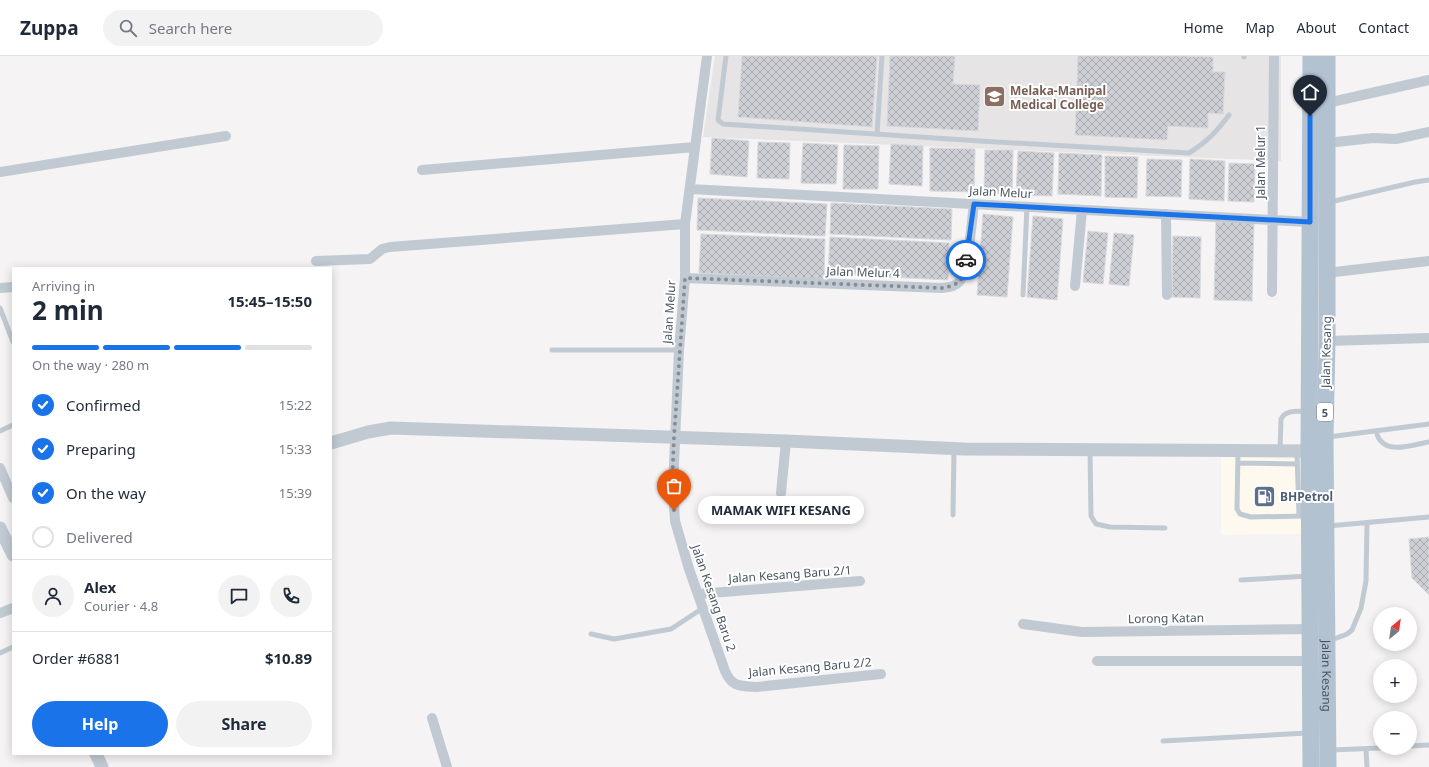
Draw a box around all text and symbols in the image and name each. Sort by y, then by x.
search box [103,10,383,46]
text: Zuppa [20,15,79,41]
icon: search [117,17,139,39]
text: Search here [149,18,232,38]
text: Home [1184,18,1223,37]
text: Map [1245,18,1275,37]
text: About [1297,18,1336,37]
text: Contact [1358,18,1409,37]
pin [1293,75,1327,116]
icon: home [1299,81,1321,103]
place label: Melaka-Manipal Medical College [1010,82,1106,113]
school or university icon: Melaka-Manipal Medical College [982,84,1008,110]
street label: Jalan Melur 1 [1252,125,1269,200]
street label: Jalan Melur [968,182,1033,202]
courier [946,240,986,280]
icon: car [955,249,977,271]
street label: Jalan Melur 4 [825,262,900,282]
text: Arriving in [32,277,95,295]
street label: Jalan Melur [658,280,680,345]
text: 15:45–15:50 [227,291,312,311]
text: 2 min [32,292,104,328]
street label: Jalan Kesang [1317,316,1335,389]
text: On the way · 280 m [32,356,149,374]
icon: check [32,394,54,416]
text: Confirmed [66,395,141,415]
text: 15:22 [279,396,312,414]
road number: 5 [1317,403,1333,421]
icon: check [32,438,54,460]
text: Preparing [66,439,136,459]
text: 15:33 [279,440,312,458]
pin [657,469,691,510]
icon: bag [663,475,685,497]
icon: check [32,482,54,504]
text: On the way [66,483,146,503]
fuel station icon: BHPetrol [1251,483,1277,509]
text: 15:39 [279,484,312,502]
place label: BHPetrol [1280,488,1333,505]
callout: MAMAK WIFI KESANG [698,496,864,524]
text: MAMAK WIFI KESANG [711,501,851,519]
text: Delivered [66,527,133,547]
street label: Jalan Kesang Baru 2 [687,541,740,654]
street label: Jalan Kesang Baru 2/1 [727,561,852,587]
button: person [32,575,74,617]
button: chat [218,575,260,617]
button: phone [270,575,312,617]
text: Alex [84,577,116,597]
text: Courier · 4.8 [84,597,158,615]
north arrow [1373,607,1417,651]
map controls [1373,607,1417,755]
street label: Lorong Katan [1128,609,1204,627]
street label: Jalan Kesang [1318,639,1336,712]
text: Order #6881 [32,648,121,668]
text: $10.89 [265,648,312,668]
street label: Jalan Kesang Baru 2/2 [747,653,872,681]
button: + [1373,659,1417,703]
button: Help [32,701,168,747]
button: Share [176,701,312,747]
button: − [1373,711,1417,755]

